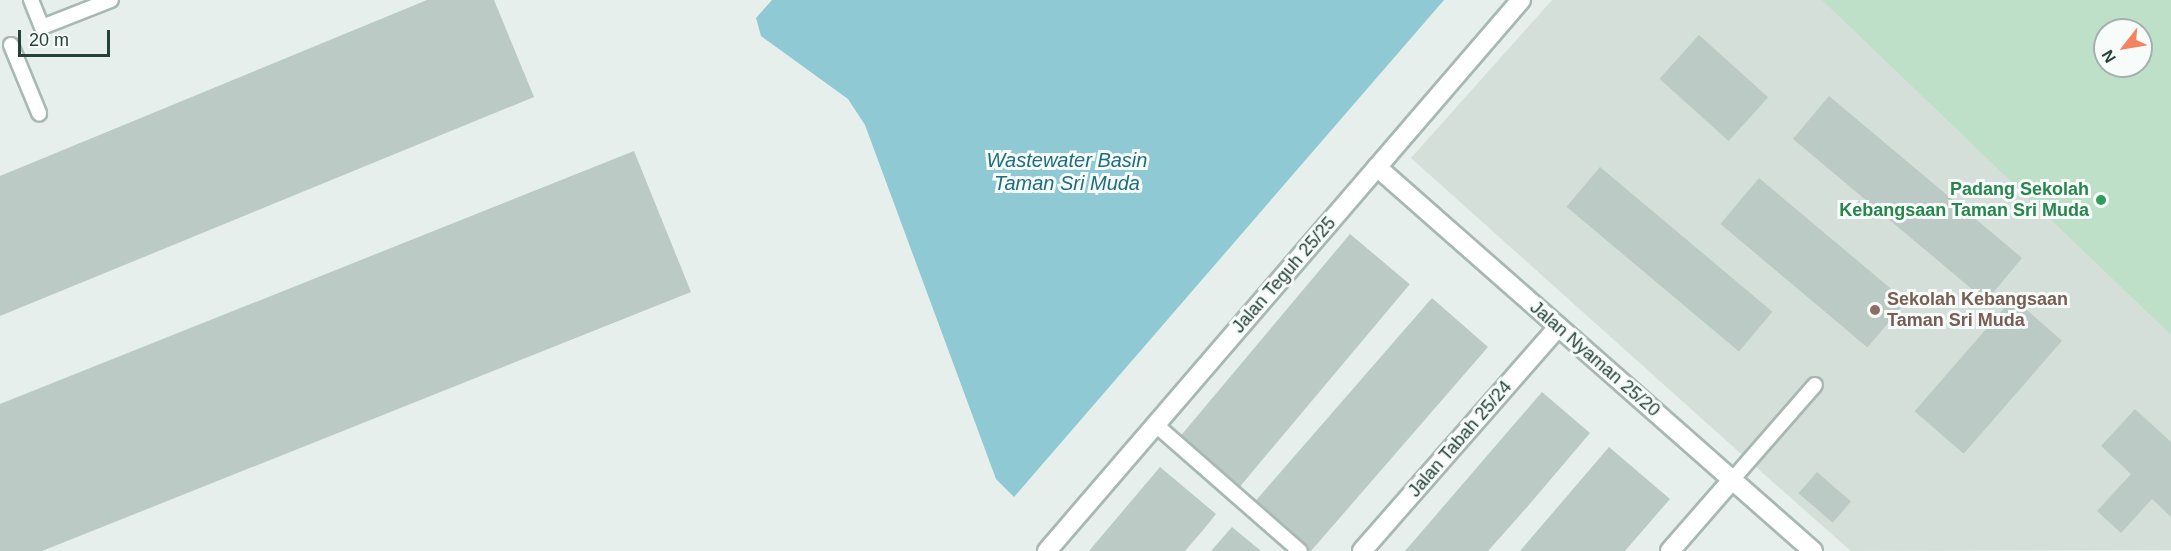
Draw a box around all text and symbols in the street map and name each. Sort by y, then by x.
scale bar [21,18,112,56]
north arrow [2093,18,2153,78]
text: 20 m [29,30,69,50]
text: N [2099,47,2119,66]
water label: Wastewater Basin Taman Sri Muda [987,148,1147,195]
place label: Padang Sekolah Kebangsaan Taman Sri Muda [1839,179,2089,222]
marker: Padang Sekolah Kebangsaan Taman Sri Muda [2094,193,2108,207]
street label: Jalan Teguh 25/25 [1228,212,1340,338]
place label: Sekolah Kebangsaan Taman Sri Muda [1887,289,2068,332]
street label: Jalan Nyaman 25/20 [1526,297,1664,421]
marker: Sekolah Kebangsaan Taman Sri Muda [1868,303,1882,317]
street label: Jalan Tabah 25/24 [1404,376,1516,502]

